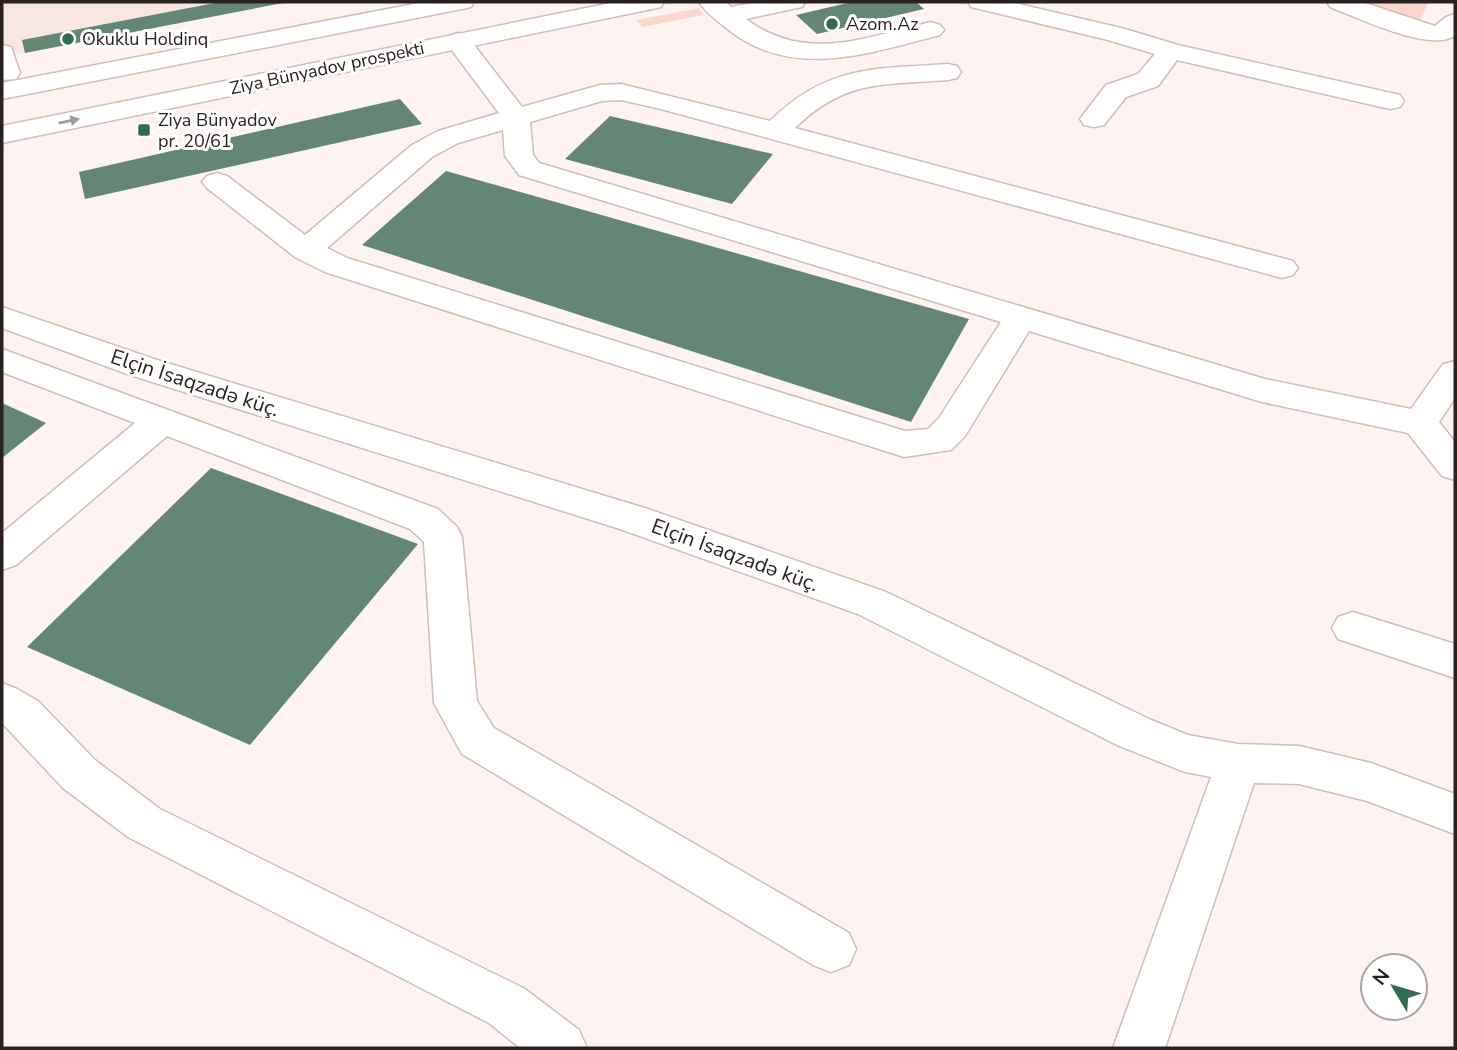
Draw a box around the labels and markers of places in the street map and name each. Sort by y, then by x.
place label: Azom.Az [846,12,919,36]
marker: Azom.Az [824,16,840,32]
place label: Okuklu Holdinq [82,27,208,51]
marker: Okuklu Holdinq [60,31,76,47]
place label: Ziya Bünyadov pr. 20/61 [158,108,277,153]
marker: Ziya Bünyadov pr. 20/61 [136,122,152,138]

